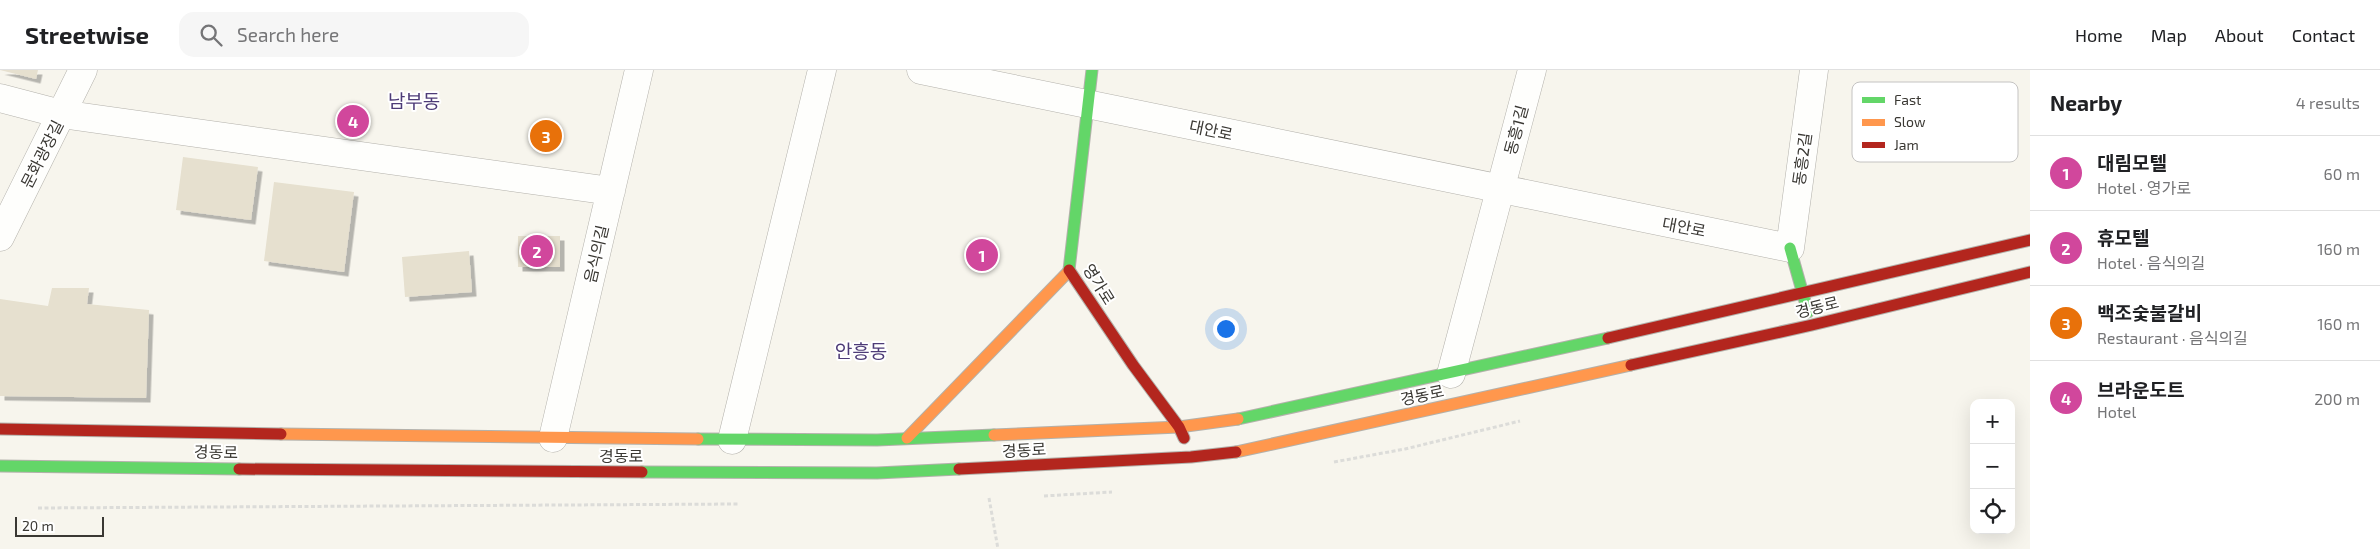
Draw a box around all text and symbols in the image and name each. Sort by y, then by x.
search box [179,12,529,57]
text: Streetwise [25,20,149,49]
icon: search [197,21,225,49]
text: Search here [237,23,339,46]
text: Home [2075,24,2123,46]
text: Map [2151,24,2187,46]
text: About [2215,24,2264,46]
text: Contact [2292,24,2355,46]
legend [1852,82,2018,162]
district label: 남부동 [388,89,440,112]
text: Nearby [2050,90,2122,115]
text: Fast [1894,91,1921,108]
text: 4 results [2296,93,2360,112]
pin: 4 [337,102,369,140]
street label: 동흥1길 [1500,103,1531,157]
text: Slow [1894,113,1926,130]
street label: 대안로 [1188,116,1235,143]
street label: 문화광장길 [16,117,67,191]
pin: 3 [530,117,562,155]
street label: 동흥2길 [1788,131,1815,187]
text: Jam [1894,136,1919,153]
text: 대림모텔 [2097,151,2167,174]
text: 1 [2063,164,2069,183]
text: 60 m [2324,164,2360,183]
text: Hotel · 영가로 [2097,178,2191,197]
street label: 대안로 [1661,213,1708,240]
street label: 음식의길 [580,223,611,285]
text: 휴모텔 [2097,226,2149,249]
pin: 2 [521,232,553,270]
pin: 1 [966,236,998,274]
text: 2 [2061,239,2071,258]
text: 160 m [2317,239,2360,258]
text: Hotel · 음식의길 [2097,253,2206,272]
street label: 영가로 [1080,260,1119,308]
street label: 경동로 [1793,292,1841,321]
text: 백조숯불갈비 [2097,301,2202,324]
text: 3 [2061,314,2071,333]
text: 160 m [2317,314,2360,333]
your location [1213,316,1239,342]
text: Restaurant · 음식의길 [2097,328,2248,347]
district label: 안흥동 [835,339,887,362]
text: 브라운도트 [2097,378,2184,401]
street label: 경동로 [1398,381,1446,408]
text: 4 [2061,389,2071,408]
text: 200 m [2314,389,2360,408]
map controls [1970,399,2015,534]
button: + [1970,399,2015,444]
text: Hotel [2097,402,2136,421]
street label: 경동로 [1001,439,1047,460]
street label: 경동로 [194,442,239,461]
button: − [1970,444,2015,489]
street label: 경동로 [599,446,643,465]
button: locate [1970,489,2015,534]
scale bar [15,514,104,537]
text: 20 m [22,517,54,534]

